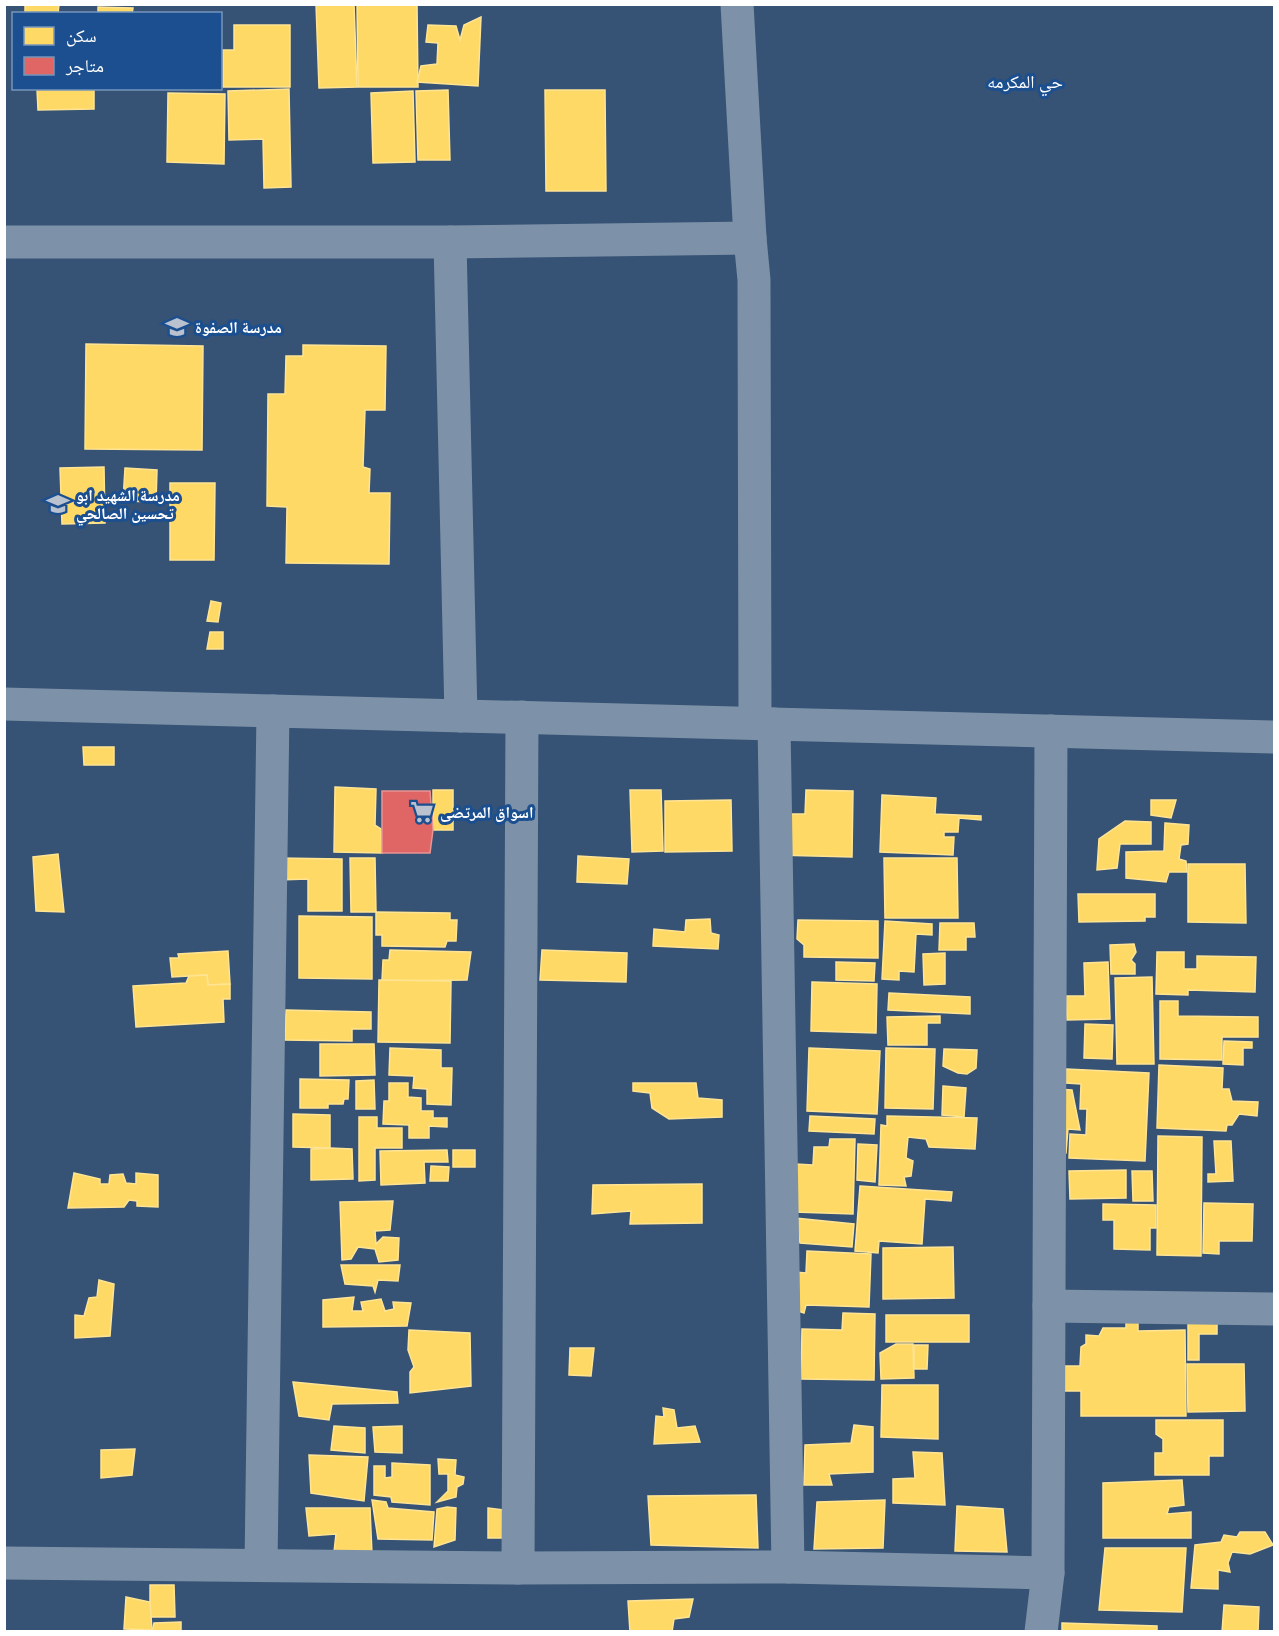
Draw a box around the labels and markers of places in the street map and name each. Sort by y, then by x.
school or university icon: مدرسة الصفوة [164,314,190,340]
place label: مدرسة الصفوة [195,317,282,337]
place label: مدرسة الشهيد ابو تحسين الصالحي [76,485,180,526]
school or university icon: مدرسة الشهيد ابو تحسين الصالحي [45,491,71,517]
supermarket icon: اسواق المرتضى [409,799,435,825]
place label: اسواق المرتضى [440,802,534,822]

